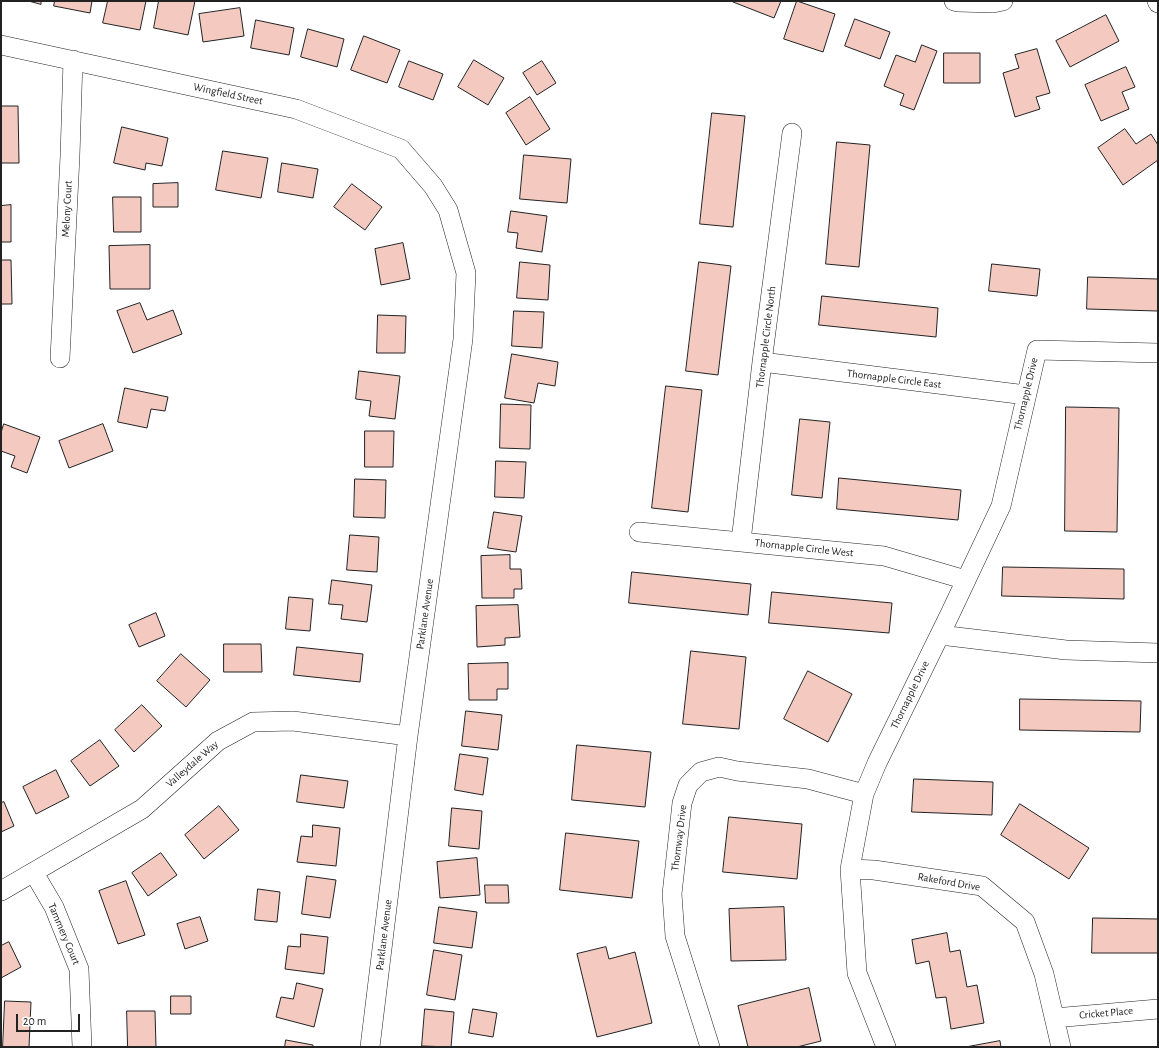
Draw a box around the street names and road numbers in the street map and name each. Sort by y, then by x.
street label: Wingfield Street [192,80,264,108]
street label: Melony Court [59,180,75,238]
street label: Thornapple Circle North [753,285,779,389]
street label: Thornapple Drive [1011,356,1041,432]
street label: Thornapple Circle East [846,367,942,391]
street label: Thornapple Circle West [754,536,854,560]
street label: Parklane Avenue [414,578,436,650]
street label: Thornapple Drive [888,659,932,731]
street label: Valleydale Way [163,738,221,790]
street label: Thornway Drive [668,804,690,872]
street label: Rakeford Drive [917,870,981,894]
street label: Parklane Avenue [373,899,395,971]
street label: Tammery Court [45,901,83,967]
street label: Cricket Place [1079,1004,1133,1022]

